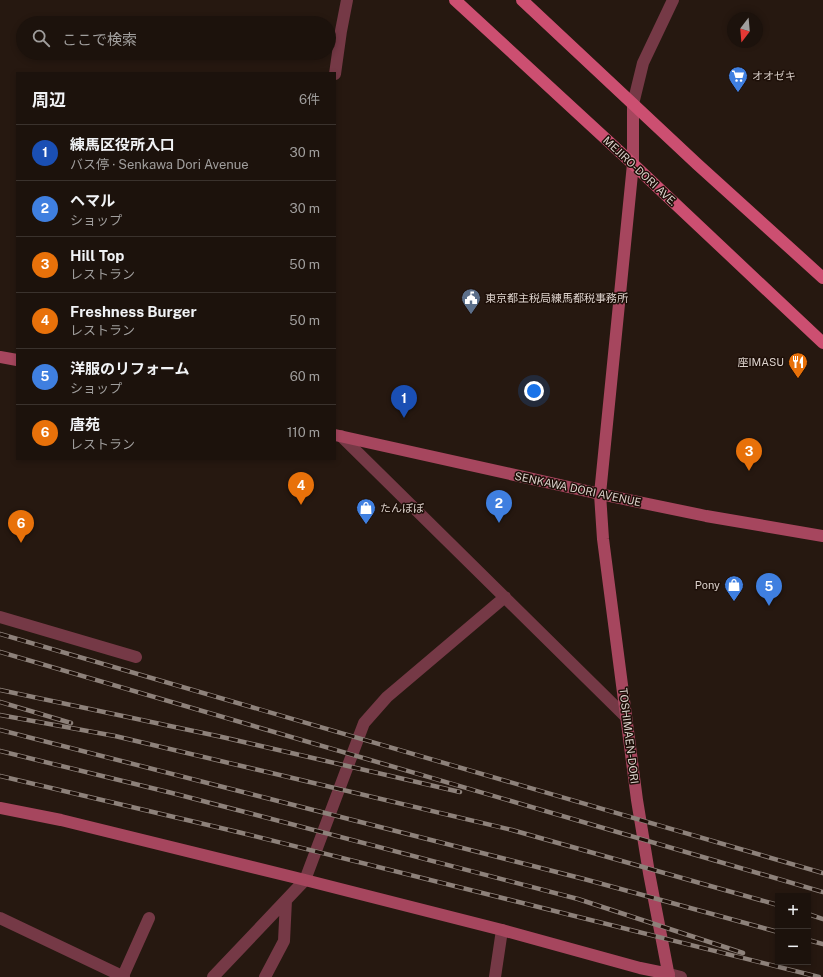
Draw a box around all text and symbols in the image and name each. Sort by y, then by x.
north arrow [727,12,763,48]
search box [16,16,336,60]
icon: search [30,27,52,49]
text: ここで検索 [62,31,137,48]
supermarket icon: オオゼキ [727,65,749,93]
place label: オオゼキ [752,70,796,82]
text: 周辺 [32,90,66,110]
text: 6件 [299,92,320,107]
street label: MEJIRO-DORI AVE. [601,134,679,208]
text: 練馬区役所入口 [70,136,175,153]
text: 1 [42,145,48,160]
text: 30 m [290,145,320,160]
text: バス停 · Senkawa Dori Avenue [70,157,249,172]
text: ヘマル [70,192,115,209]
text: 2 [41,201,49,216]
text: 30 m [290,201,320,216]
text: ショップ [70,213,122,228]
text: Hill Top [70,247,124,264]
text: 3 [41,257,49,272]
text: 50 m [289,257,320,272]
text: レストラン [70,267,135,282]
public building icon: 東京都主税局練馬都税事務所 [460,287,482,315]
place label: 東京都主税局練馬都税事務所 [485,292,629,304]
text: Freshness Burger [70,303,197,320]
text: 4 [41,313,49,328]
text: 50 m [289,313,320,328]
text: レストラン [70,323,135,338]
restaurant icon: 座IMASU [787,351,809,379]
place label: 座IMASU [737,356,784,368]
text: 洋服のリフォーム [70,360,190,377]
text: 5 [41,369,49,384]
text: 60 m [290,369,320,384]
text: ショップ [70,381,122,396]
your location [524,381,544,401]
pin: 1 [391,385,417,418]
text: 唐苑 [70,416,100,433]
text: 6 [41,425,49,440]
text: 110 m [287,425,320,440]
text: レストラン [70,437,135,452]
pin: 3 [736,438,762,471]
street label: SENKAWA DORI AVENUE [514,470,643,508]
pin: 4 [288,472,314,505]
pin: 2 [486,490,512,523]
shop icon: たんぽぽ [355,497,377,525]
place label: たんぽぽ [380,502,424,514]
pin: 6 [8,510,34,543]
pin: 5 [756,573,782,606]
shop icon: Pony [723,574,745,602]
place label: Pony [695,579,720,591]
street label: TOSHIMAEN-DORI [617,687,641,785]
map controls [775,893,811,965]
button: + [775,893,811,929]
button: − [775,929,811,965]

